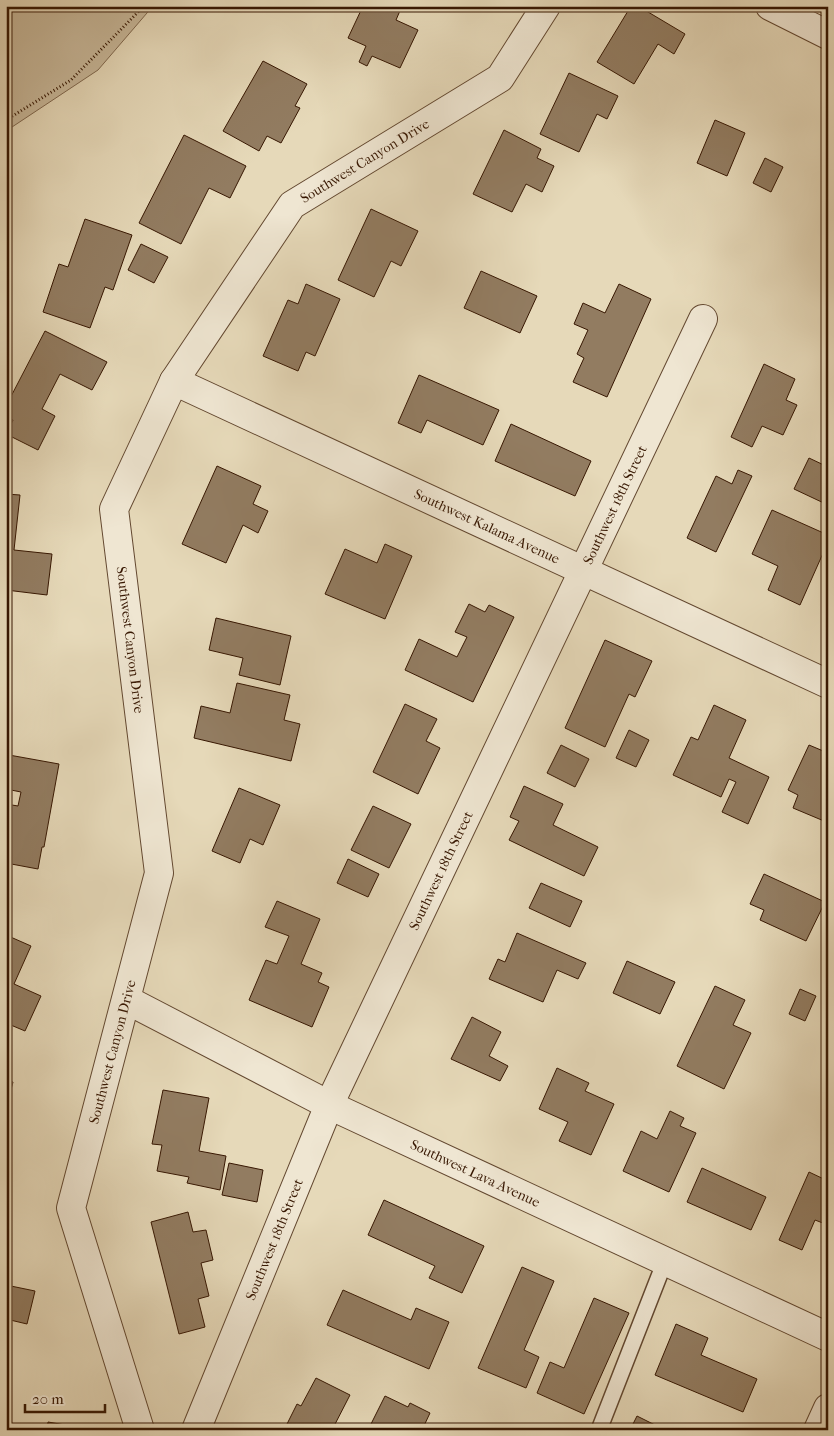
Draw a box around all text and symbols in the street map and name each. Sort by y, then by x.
street label: Southwest Canyon Drive [297,115,432,206]
street label: Southwest 18th Street [579,442,650,567]
street label: Southwest Kalama Avenue [412,485,563,567]
street label: Southwest Canyon Drive [113,566,147,715]
street label: Southwest 18th Street [405,808,476,933]
street label: Southwest Canyon Drive [85,978,139,1126]
street label: Southwest Lava Avenue [408,1136,543,1211]
street label: Southwest 18th Street [242,1176,306,1303]
scale bar [25,1381,105,1413]
text: 20 m [32,1390,64,1408]

